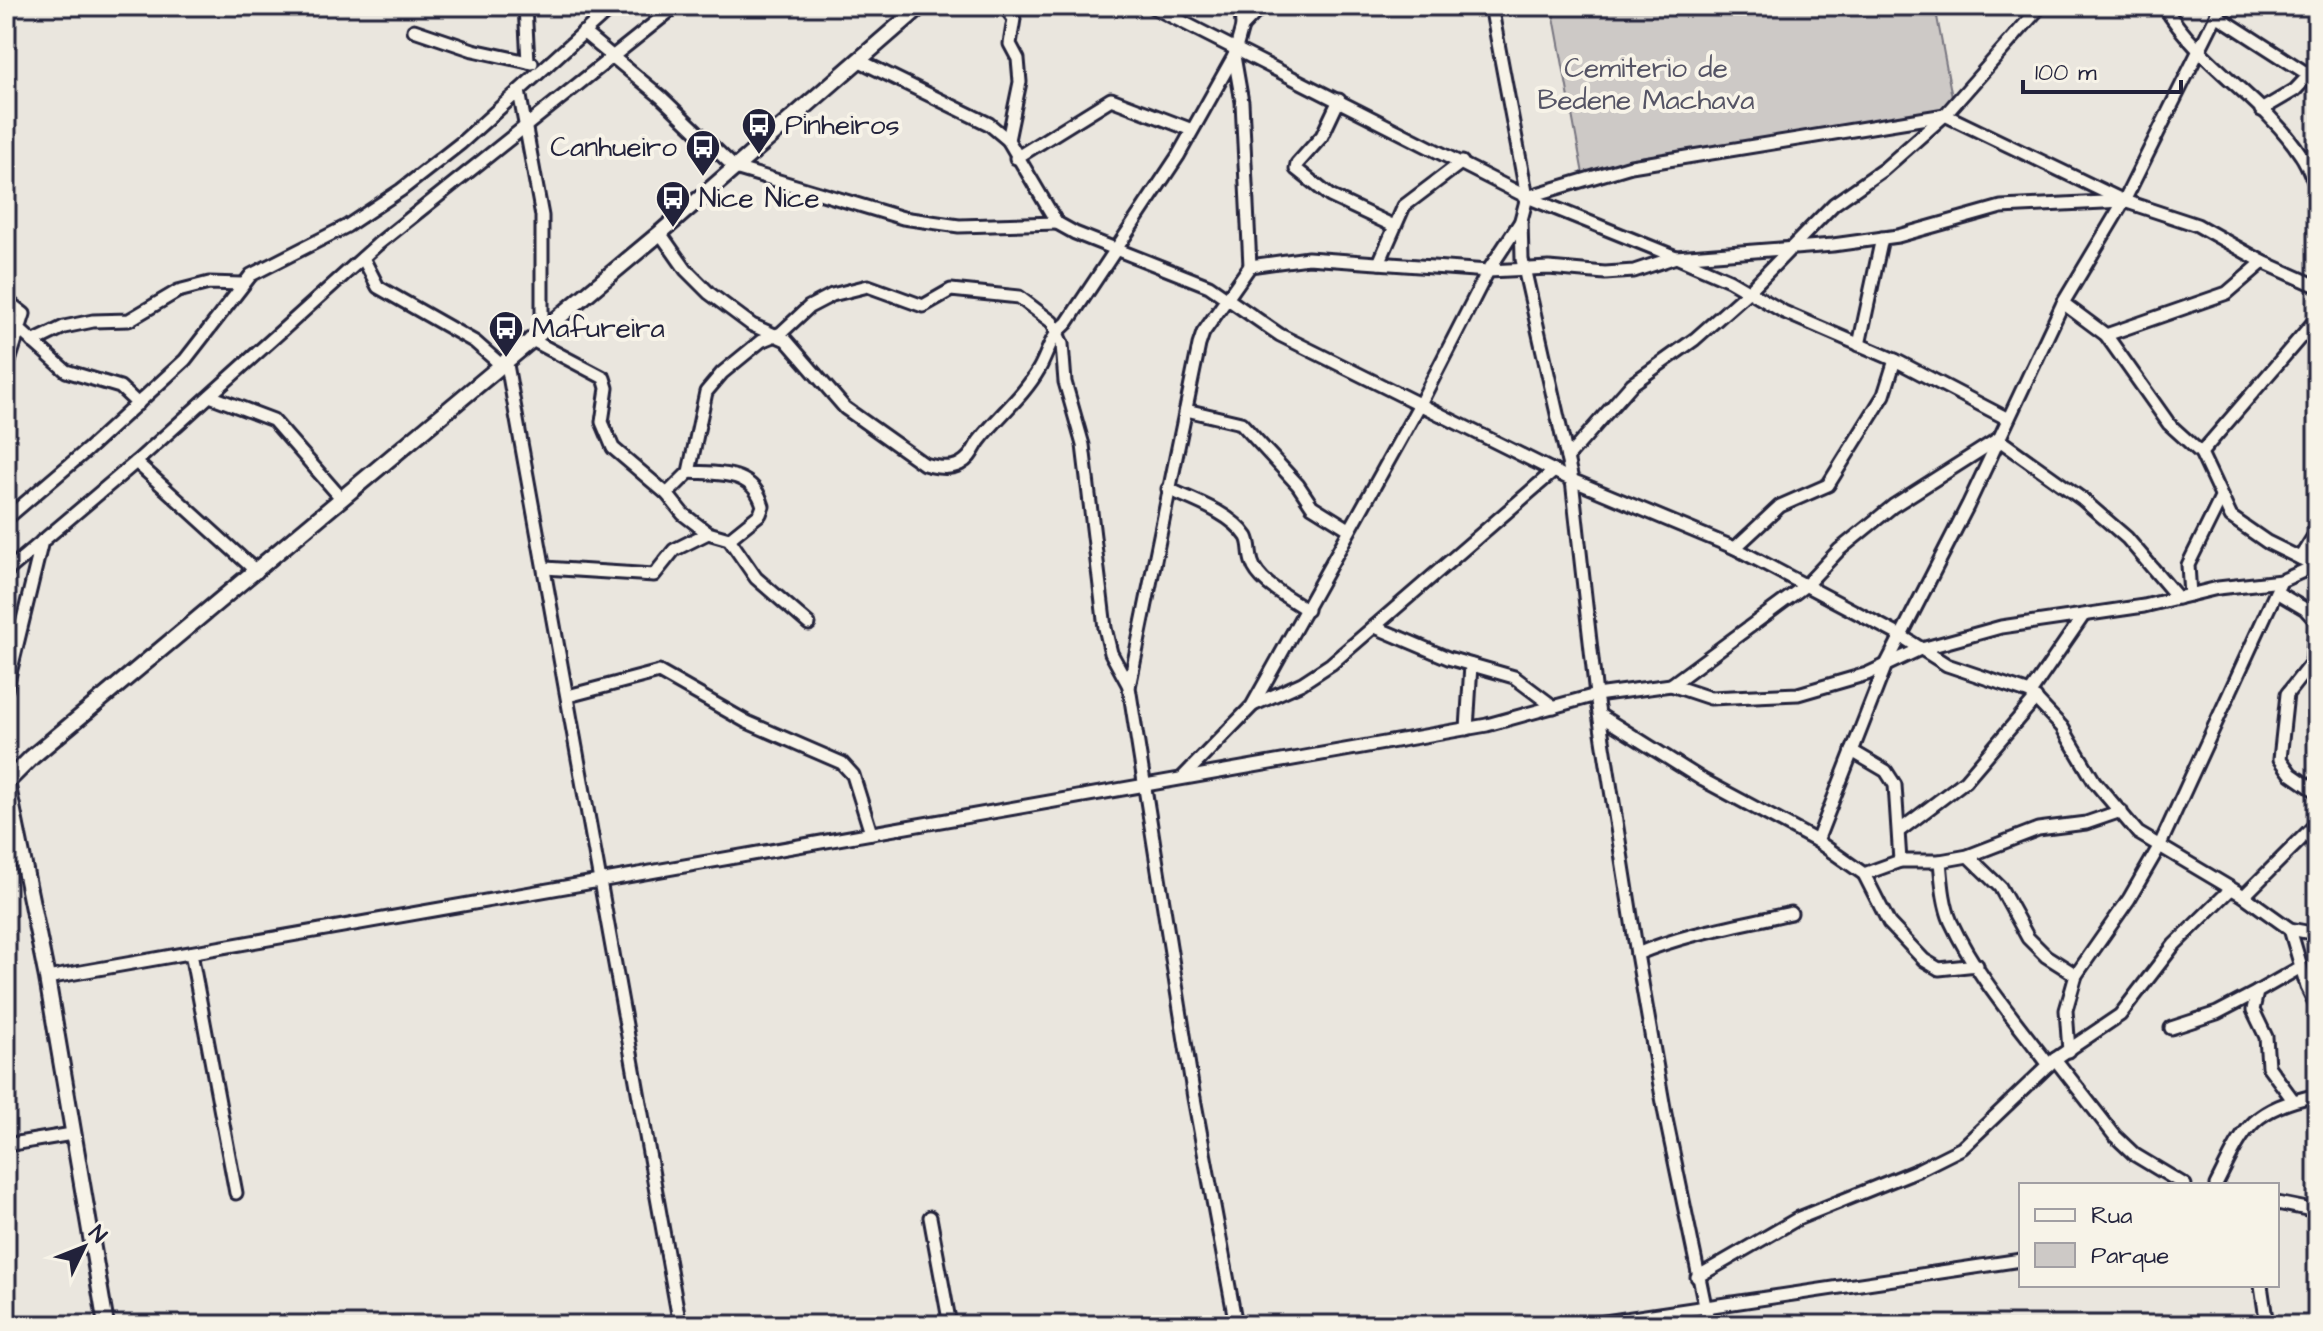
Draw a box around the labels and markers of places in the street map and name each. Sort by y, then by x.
bus stop icon: Pinheiros [740,106,778,156]
place label: Pinheiros [785,106,900,145]
place label: Canhueiro [550,128,677,167]
bus stop icon: Canhueiro [684,128,722,178]
bus stop icon: Nice Nice [654,179,692,229]
place label: Nice Nice [699,179,820,218]
bus stop icon: Mafureira [487,309,525,359]
place label: Mafureira [532,309,665,348]

